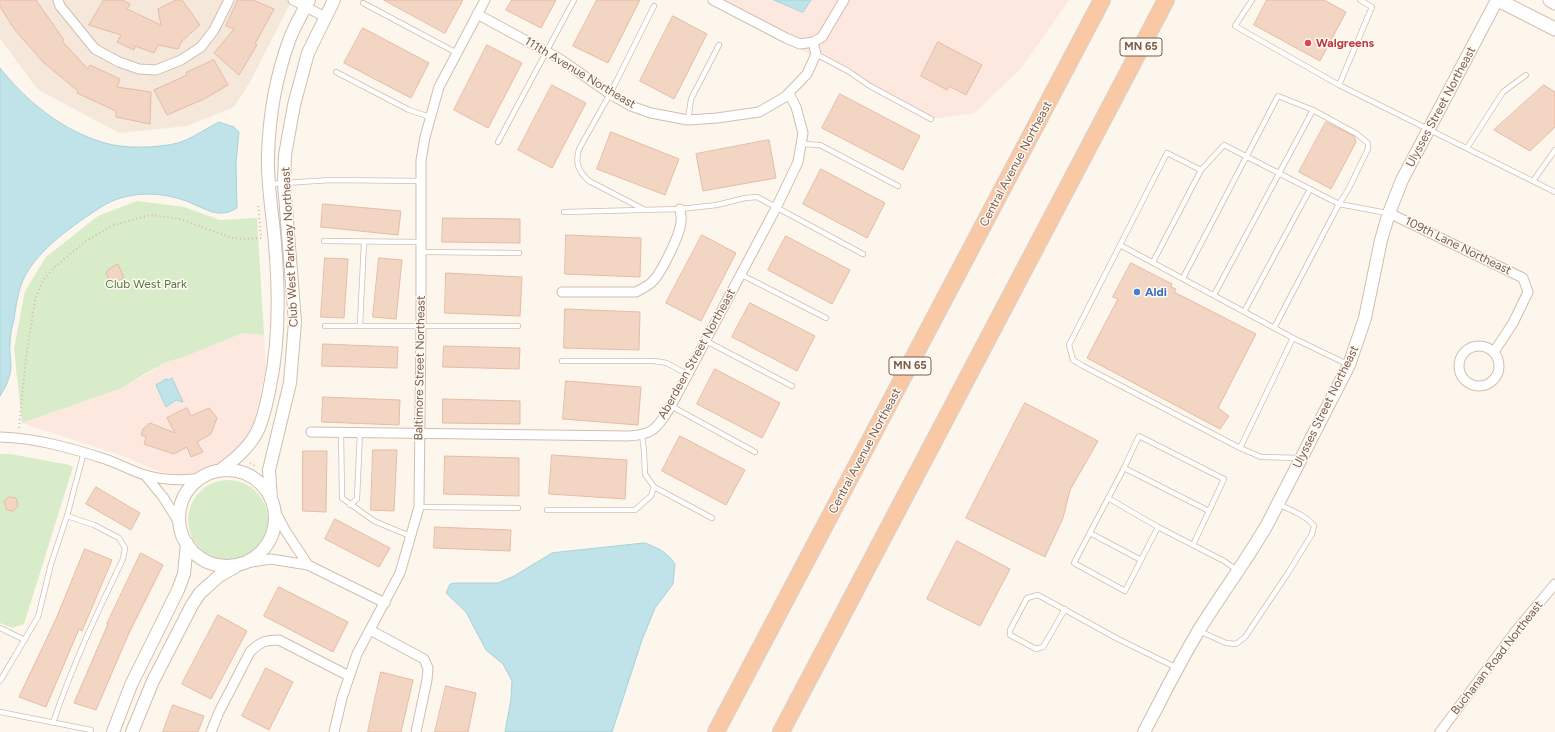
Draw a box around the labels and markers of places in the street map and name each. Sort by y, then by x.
place label: Walgreens [1316,36,1374,50]
marker: Walgreens [1303,38,1313,48]
place label: Aldi [1145,285,1167,299]
marker: Aldi [1132,287,1142,297]

